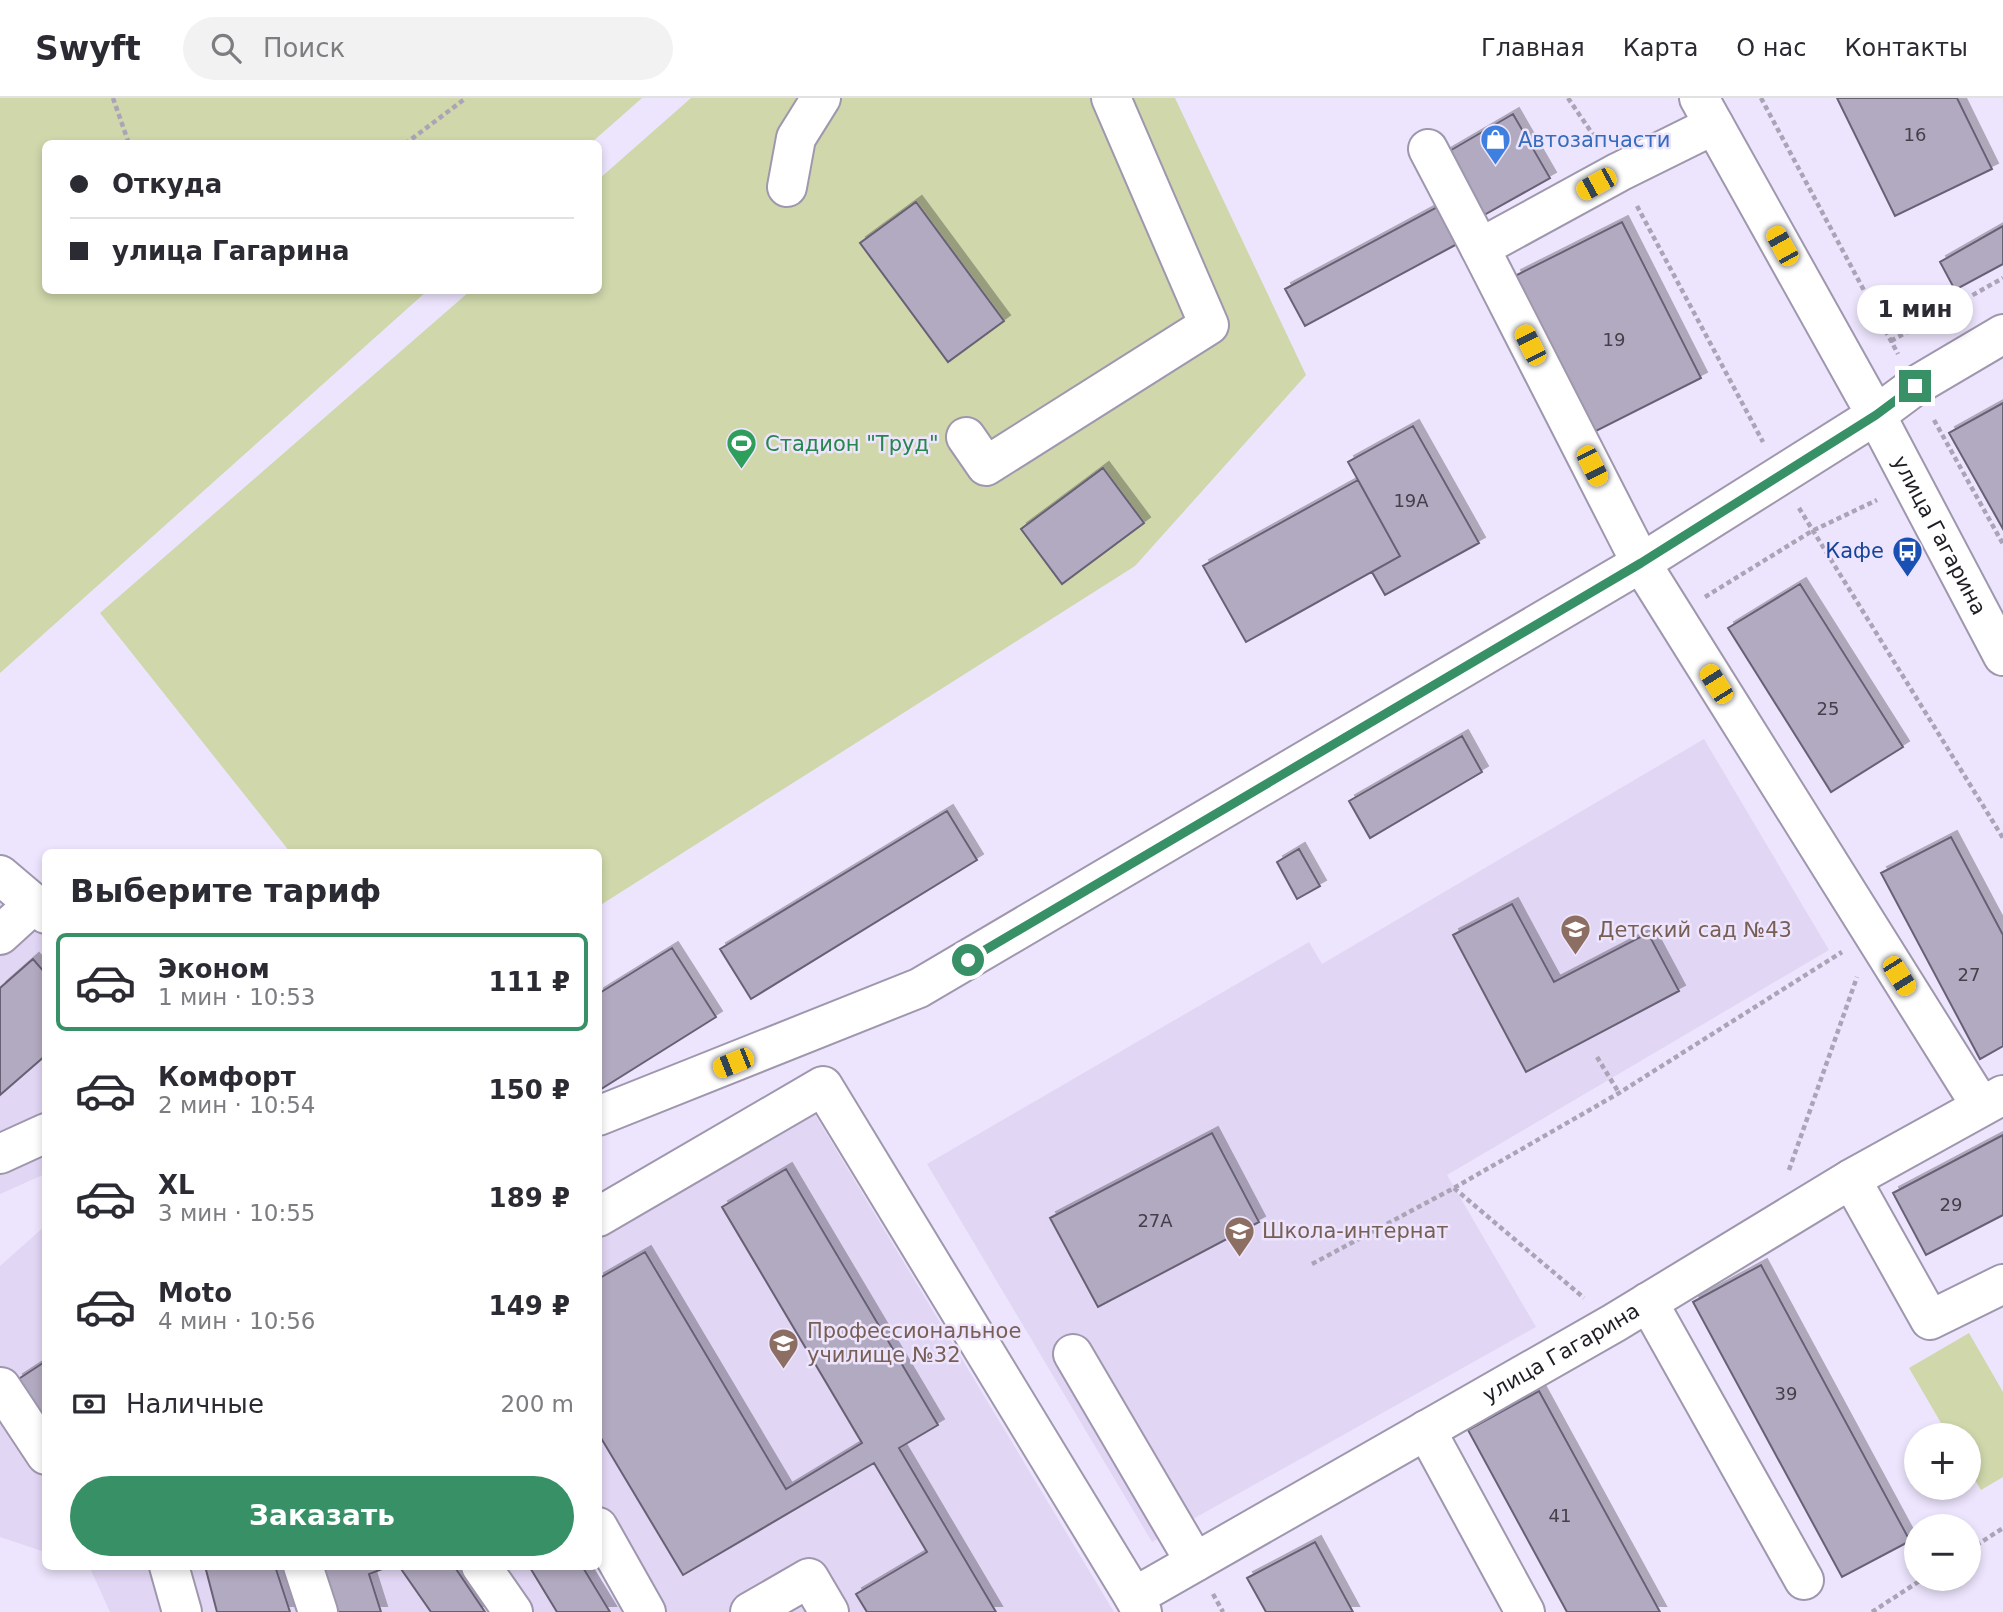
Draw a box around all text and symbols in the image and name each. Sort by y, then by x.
search box [183,17,673,80]
text: Swyft [35,29,141,68]
icon: search [207,29,245,67]
text: Поиск [263,33,345,63]
text: Главная [1481,34,1585,62]
text: Карта [1623,34,1698,62]
text: О нас [1736,34,1806,62]
text: Контакты [1844,34,1968,62]
shop icon: Автозапчасти [1478,123,1512,167]
house number: 16 [1904,124,1926,145]
place label: Автозапчасти [1518,128,1670,152]
car [1573,165,1620,203]
text: Откуда [112,169,222,199]
car [1763,223,1802,269]
text: улица Гагарина [112,236,350,266]
callout: 1 мин [1857,285,1973,334]
text: 1 мин [1878,296,1952,322]
car [1512,322,1549,368]
house number: 19 [1603,329,1625,350]
route end [1899,370,1931,402]
sports icon: Стадион "Труд" [725,427,759,471]
place label: Стадион "Труд" [765,432,939,456]
car [1574,443,1611,489]
street label: улица Гагарина [1888,452,1991,619]
house number: 19А [1393,490,1429,511]
bus stop icon: Кафе [1890,534,1924,578]
place label: Кафе [1825,539,1884,563]
car [1696,661,1737,707]
house number: 25 [1817,698,1839,719]
text: Выберите тариф [70,872,381,910]
school or university icon: Детский сад №43 [1558,913,1592,957]
place label: Детский сад №43 [1598,918,1792,942]
route start [952,944,984,976]
icon: car [74,951,137,1014]
car [1879,953,1920,999]
text: Эконом [158,954,270,984]
house number: 27 [1958,964,1980,985]
text: 111 ₽ [489,967,570,997]
text: 1 мин · 10:53 [158,984,316,1010]
car [710,1045,757,1081]
icon: car [74,1059,137,1122]
text: Комфорт [158,1062,296,1092]
text: 150 ₽ [489,1075,570,1105]
text: 2 мин · 10:54 [158,1092,316,1118]
icon: car [74,1167,137,1230]
text: XL [158,1170,195,1200]
text: 189 ₽ [489,1183,570,1213]
house number: 29 [1940,1194,1962,1215]
text: 3 мин · 10:55 [158,1200,316,1226]
house number: 27А [1137,1210,1173,1231]
school or university icon: Школа-интернат [1222,1214,1256,1258]
place label: Школа-интернат [1262,1219,1449,1243]
icon: car [74,1275,137,1338]
text: Moto [158,1278,232,1308]
text: 149 ₽ [489,1291,570,1321]
street label: улица Гагарина [1479,1298,1644,1407]
text: 4 мин · 10:56 [158,1308,316,1334]
place label: Профессиональное училище №32 [807,1319,1021,1367]
school or university icon: Профессиональное училище №32 [767,1326,801,1370]
house number: 39 [1775,1383,1797,1404]
icon: cash [70,1385,108,1423]
text: Наличные [126,1389,264,1419]
text: 200 m [500,1391,574,1417]
map controls [1904,1423,1981,1591]
button: + [1904,1423,1981,1500]
button: Заказать [70,1476,574,1556]
house number: 41 [1549,1505,1571,1526]
button: − [1904,1514,1981,1591]

